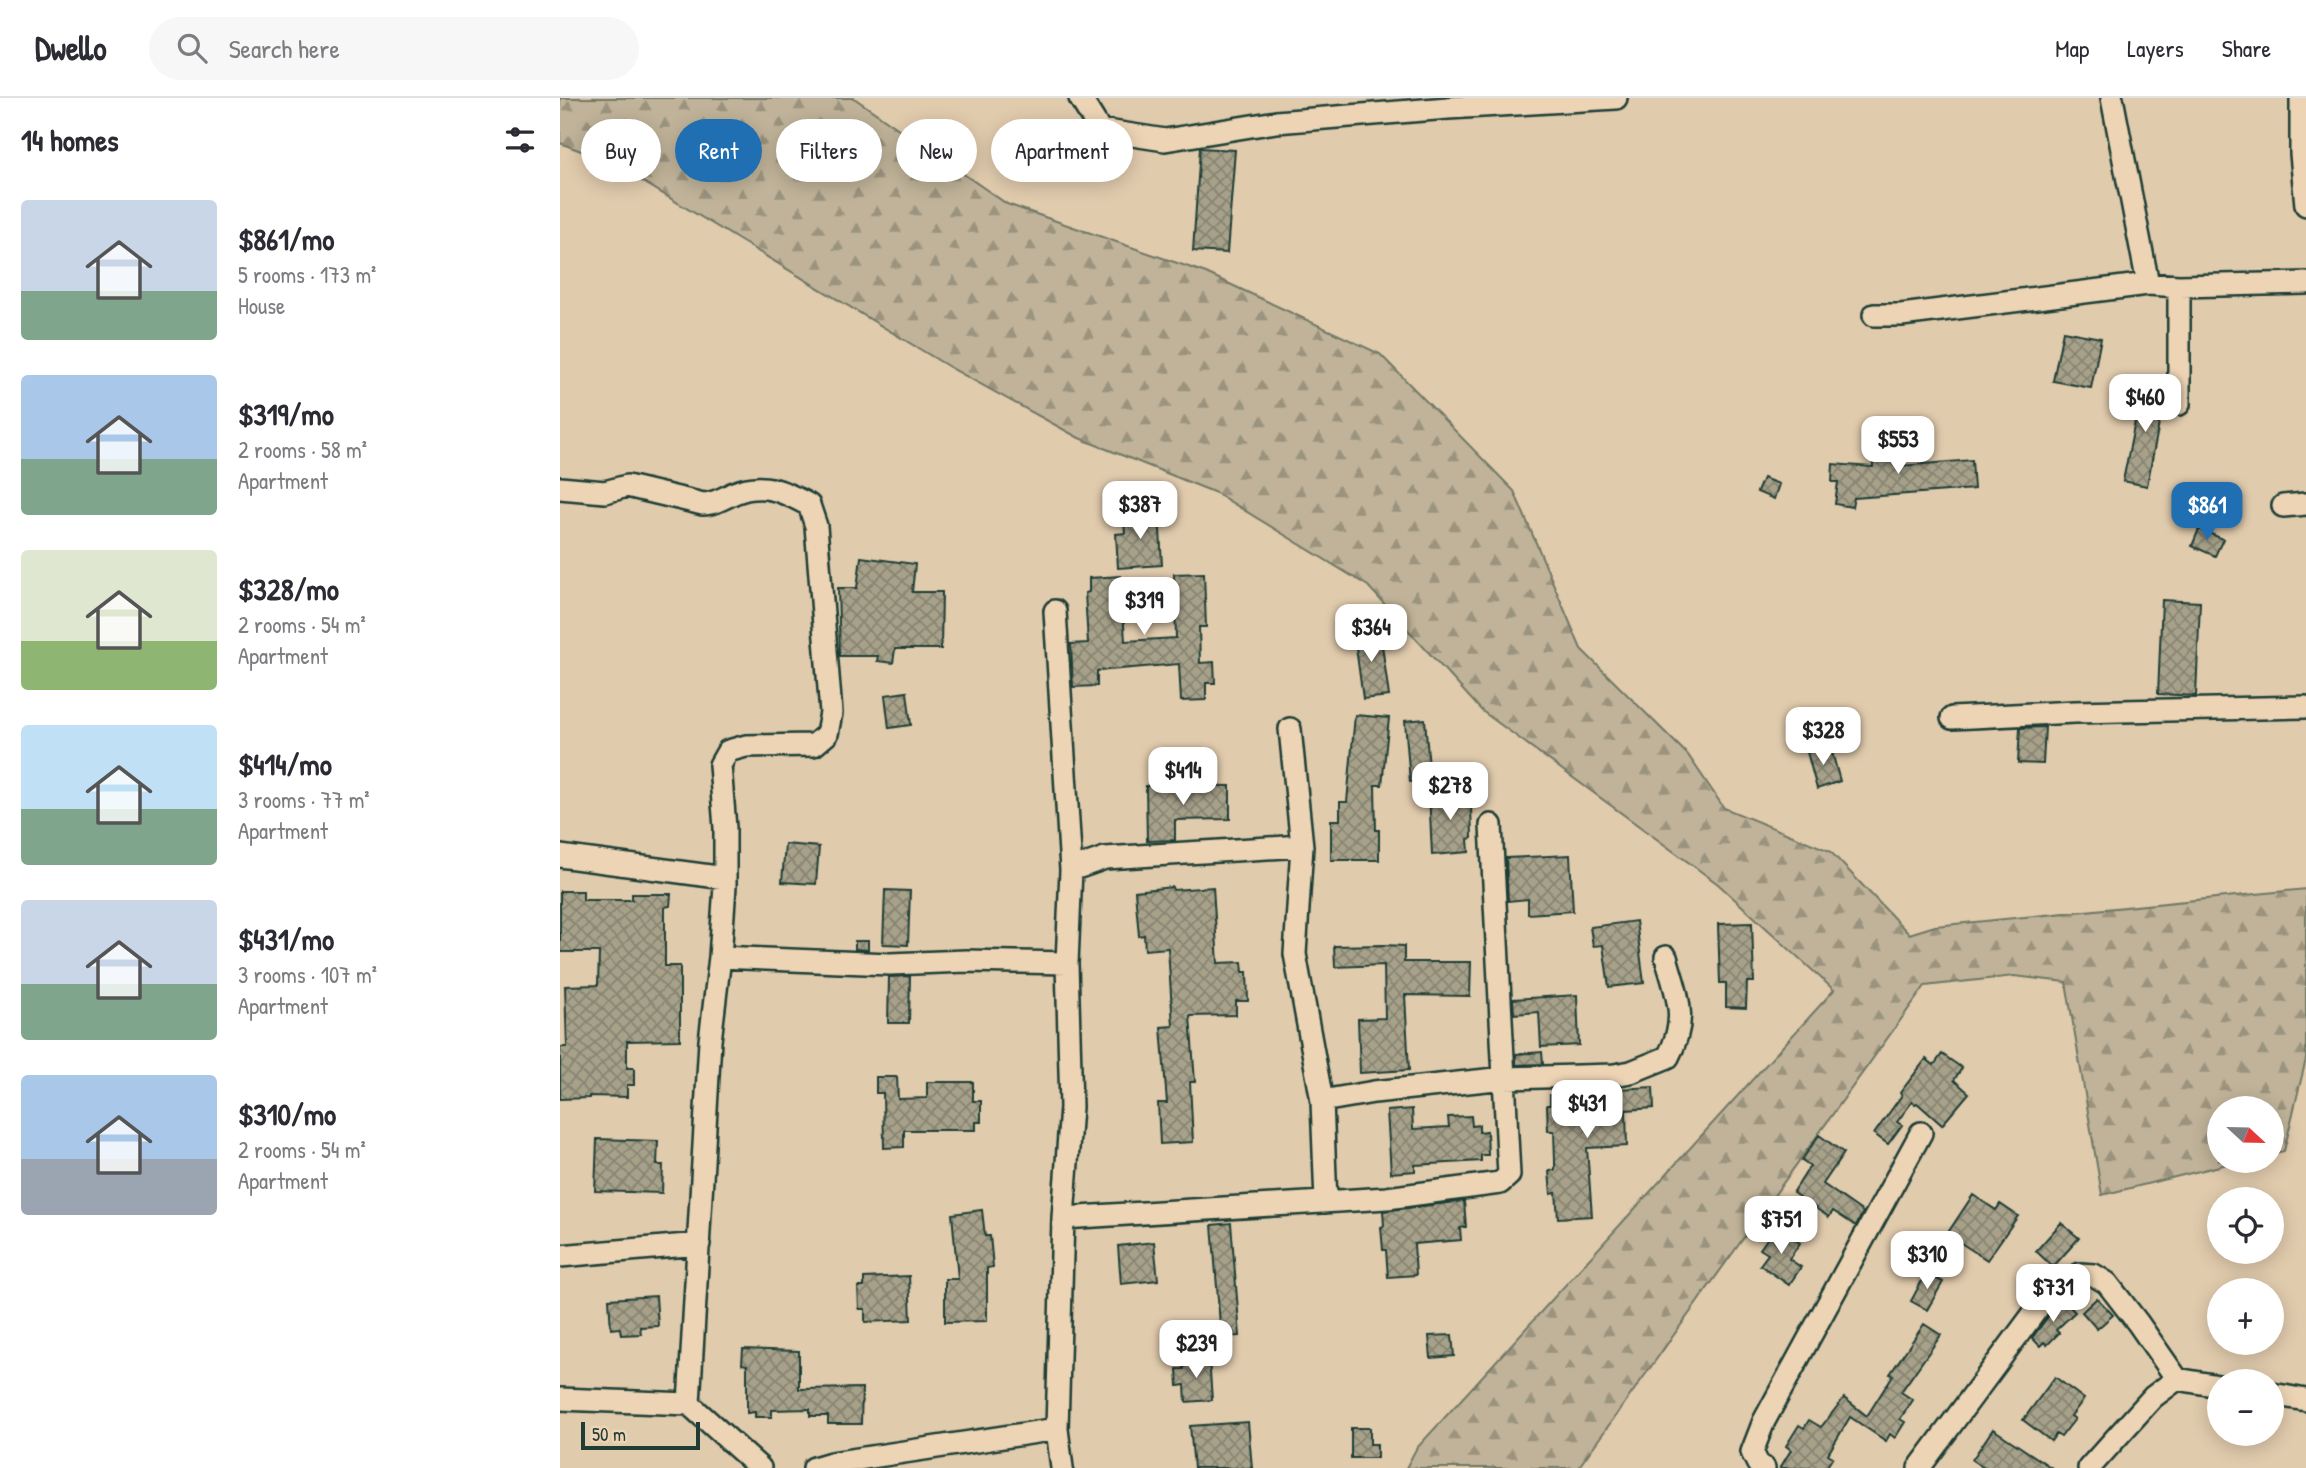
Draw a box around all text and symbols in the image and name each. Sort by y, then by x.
search box [149,17,639,80]
text: Dwello [35,26,107,70]
icon: search [173,29,211,67]
text: Search here [229,31,340,66]
text: Map [2055,32,2089,64]
text: Layers [2127,32,2184,64]
text: Share [2222,32,2271,64]
chip: Buy [581,119,661,182]
chip: Rent [675,119,762,182]
chip: Filters [776,119,882,182]
chip: New [896,119,977,182]
chip: Apartment [991,119,1133,182]
text: 14 homes [21,120,119,160]
icon: filters [501,121,539,159]
text: $861/mo [238,219,334,259]
icon: home [77,228,161,312]
text: 5 rooms · 173 m² [238,259,376,290]
text: House [238,290,285,321]
pin: $460 [2104,374,2186,434]
text: $460 [2125,381,2165,412]
text: $319/mo [238,394,334,434]
icon: home [77,403,161,487]
pin: $553 [1857,416,1939,476]
text: $553 [1877,423,1919,454]
text: 2 rooms · 58 m² [238,434,367,465]
text: Apartment [238,465,328,496]
pin: $387 [1099,482,1181,541]
pin: $861 [2166,482,2248,542]
text: $387 [1118,488,1162,519]
text: $861 [2187,489,2227,520]
text: $328/mo [238,569,339,609]
icon: home [77,578,161,662]
pin: $319 [1103,578,1185,637]
text: $319 [1125,584,1163,615]
pin: $364 [1330,604,1412,664]
text: 2 rooms · 54 m² [238,609,366,640]
text: $364 [1351,611,1391,642]
text: Apartment [238,640,328,671]
pin: $328 [1782,708,1864,767]
text: $328 [1802,714,1844,745]
text: $414/mo [238,744,332,784]
pin: $414 [1142,748,1224,807]
icon: home [77,753,161,837]
text: $414 [1164,754,1202,785]
pin: $278 [1409,762,1491,822]
text: $278 [1428,769,1472,800]
text: 3 rooms · 77 m² [238,784,370,815]
text: Apartment [238,815,328,846]
text: $431/mo [238,919,334,959]
icon: home [77,928,161,1012]
text: 3 rooms · 107 m² [238,959,377,990]
text: Apartment [238,990,328,1021]
pin: $431 [1546,1080,1628,1140]
text: $431 [1568,1087,1606,1118]
text: $310/mo [238,1094,336,1134]
north arrow [2207,1096,2284,1172]
map controls [2207,1096,2284,1446]
icon: home [77,1103,161,1187]
text: 2 rooms · 54 m² [238,1134,366,1165]
text: Apartment [238,1165,328,1196]
button: locate [2207,1187,2284,1264]
pin: $751 [1740,1196,1822,1256]
text: $751 [1760,1203,1802,1234]
pin: $310 [1886,1232,1968,1291]
text: $310 [1907,1238,1947,1269]
pin: $731 [2012,1264,2094,1324]
text: $731 [2032,1271,2074,1302]
button: + [2207,1278,2284,1355]
pin: $239 [1155,1320,1237,1380]
text: $239 [1175,1327,1217,1358]
button: − [2207,1369,2284,1446]
scale bar [581,1419,700,1451]
text: 50 m [592,1421,626,1447]

